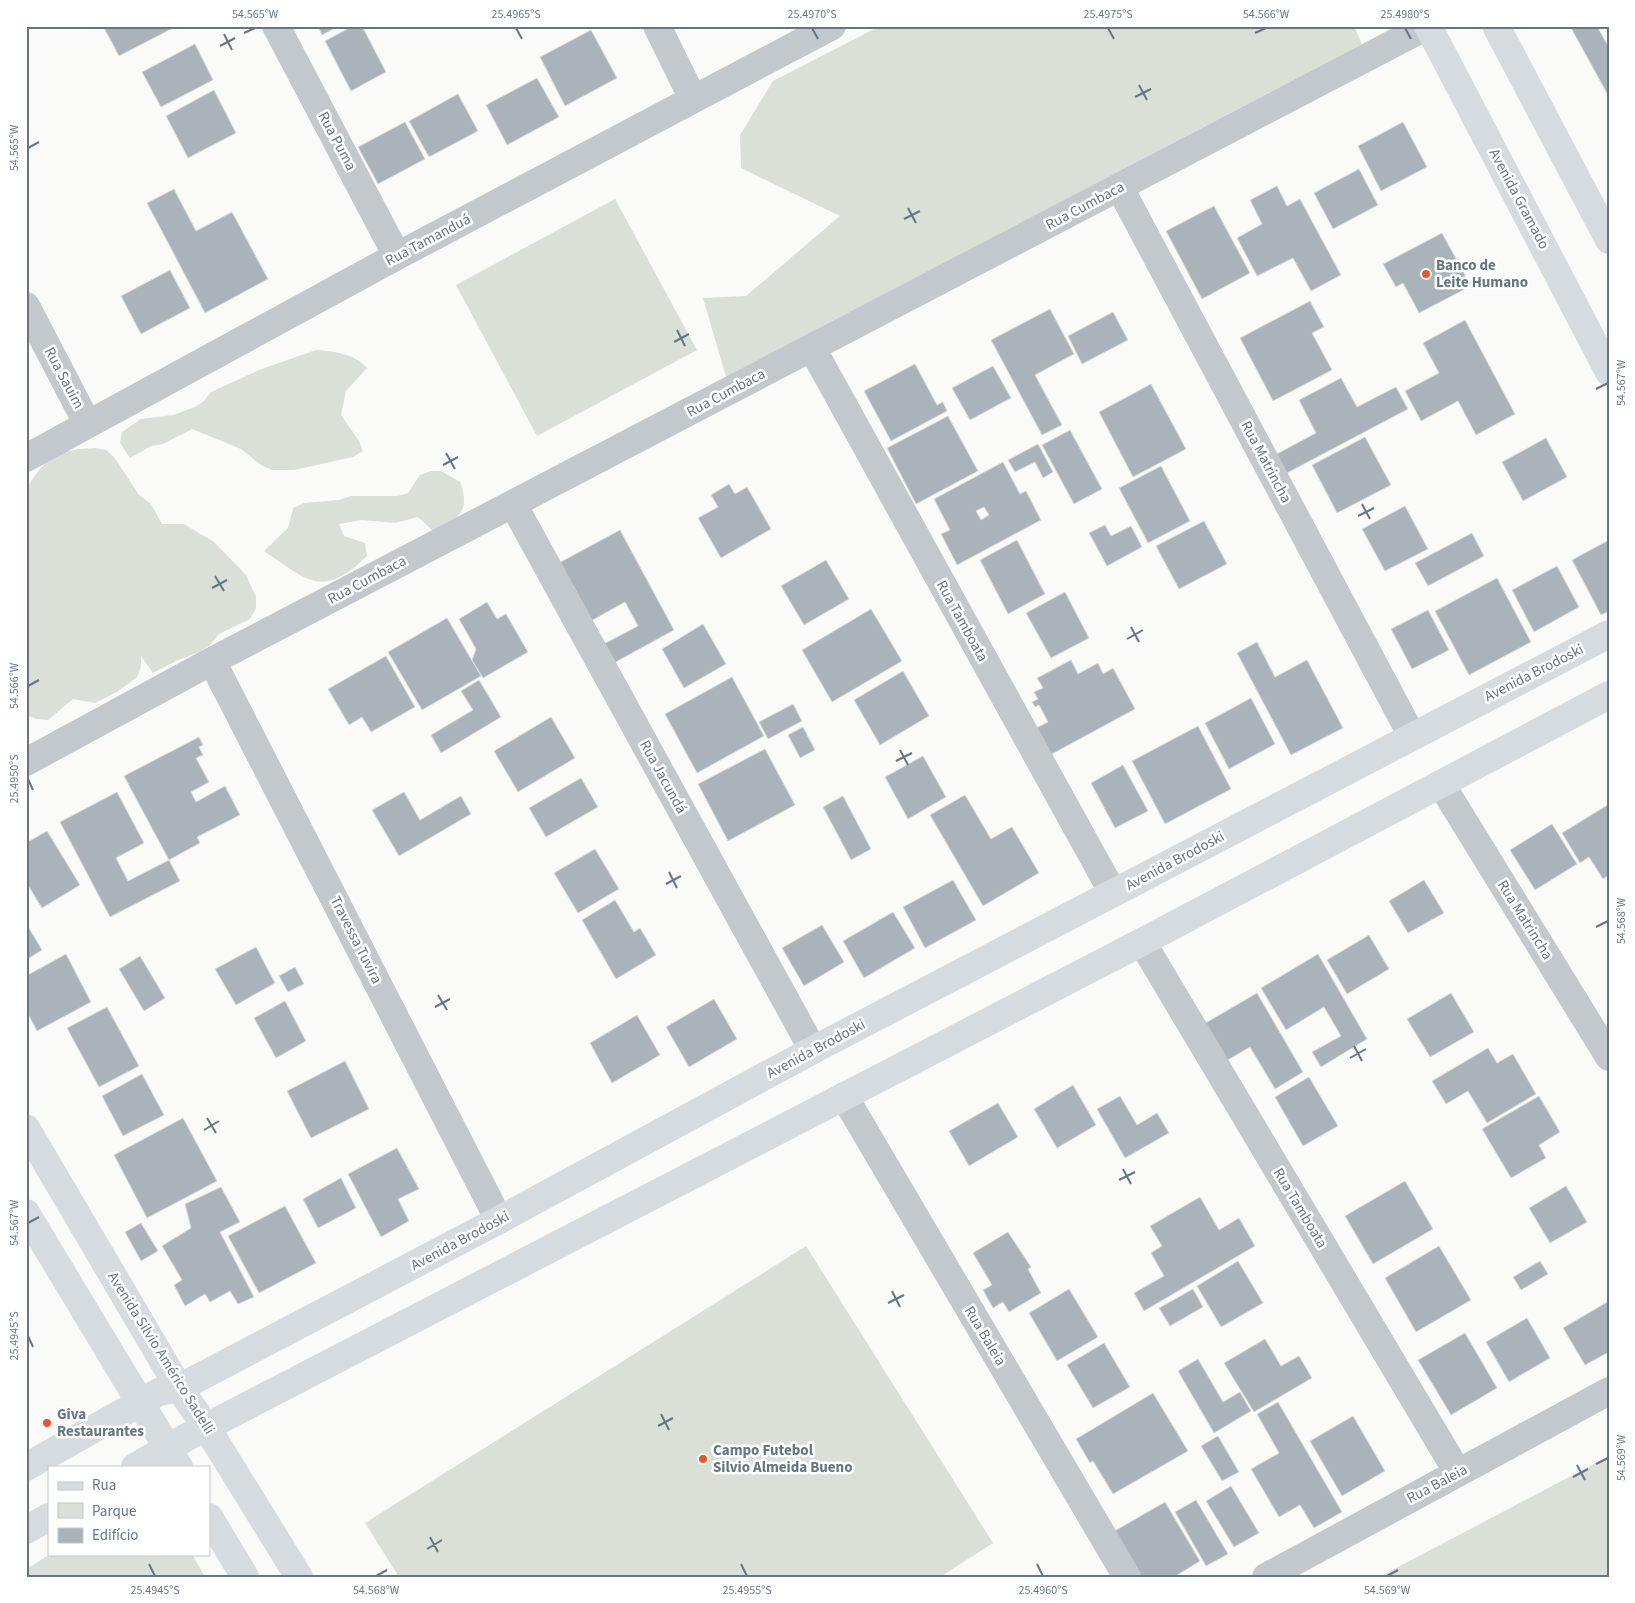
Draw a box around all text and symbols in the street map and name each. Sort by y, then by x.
text: 54.565°W [232,6,279,23]
text: 25.4965°S [491,6,541,23]
text: 25.4970°S [787,6,837,23]
text: 25.4975°S [1083,6,1133,23]
text: 54.566°W [1243,6,1290,23]
text: 25.4980°S [1380,6,1430,23]
street label: Rua Puma [313,108,361,174]
text: 54.565°W [6,124,23,171]
street label: Avenida Gramado [1484,145,1554,253]
street label: Rua Cumbaca [1042,177,1128,235]
street label: Rua Tamanduá [382,209,474,271]
place label: Banco de Leite Humano [1436,255,1528,293]
marker: Banco de Leite Humano [1420,268,1432,280]
street label: Rua Sauim [39,343,89,413]
text: 54.567°W [1613,359,1630,406]
street label: Rua Cumbaca [683,364,769,422]
street label: Rua Matrincha [1236,417,1296,507]
street label: Rua Cumbaca [324,551,410,609]
street label: Rua Tamboata [931,577,993,665]
street label: Avenida Brodoski [1481,639,1587,707]
text: 54.566°W [6,662,23,709]
street label: Rua Jacundá [634,736,692,818]
text: 25.4950°S [6,754,23,804]
street label: Avenida Brodoski [1122,826,1228,896]
street label: Rua Matrincha [1492,876,1558,964]
street label: Travessa Tuvira [325,893,387,987]
text: 54.568°W [1613,897,1630,944]
street label: Avenida Brodoski [763,1014,869,1084]
street label: Rua Tamboata [1268,1164,1332,1252]
text: 54.567°W [6,1199,23,1246]
street label: Avenida Brodoski [407,1206,513,1276]
street label: Avenida Silvio Américo Sadelli [102,1268,220,1438]
street label: Rua Baleia [959,1302,1011,1370]
text: 25.4945°S [6,1311,23,1361]
place label: Giva Restaurantes [57,1404,144,1442]
marker: Giva Restaurantes [41,1417,53,1429]
text: 54.569°W [1613,1434,1630,1481]
place label: Campo Futebol Silvio Almeida Bueno [713,1440,853,1478]
marker: Campo Futebol Silvio Almeida Bueno [697,1453,709,1465]
street label: Rua Baleia [1403,1459,1471,1509]
legend [48,1466,210,1556]
text: Rua [92,1475,116,1496]
text: Parque [92,1501,136,1522]
text: Edifício [92,1525,139,1546]
text: 25.4945°S [130,1582,180,1599]
text: 54.568°W [353,1582,400,1599]
text: 25.4955°S [722,1582,772,1599]
text: 25.4960°S [1018,1582,1068,1599]
text: 54.569°W [1364,1582,1411,1599]

